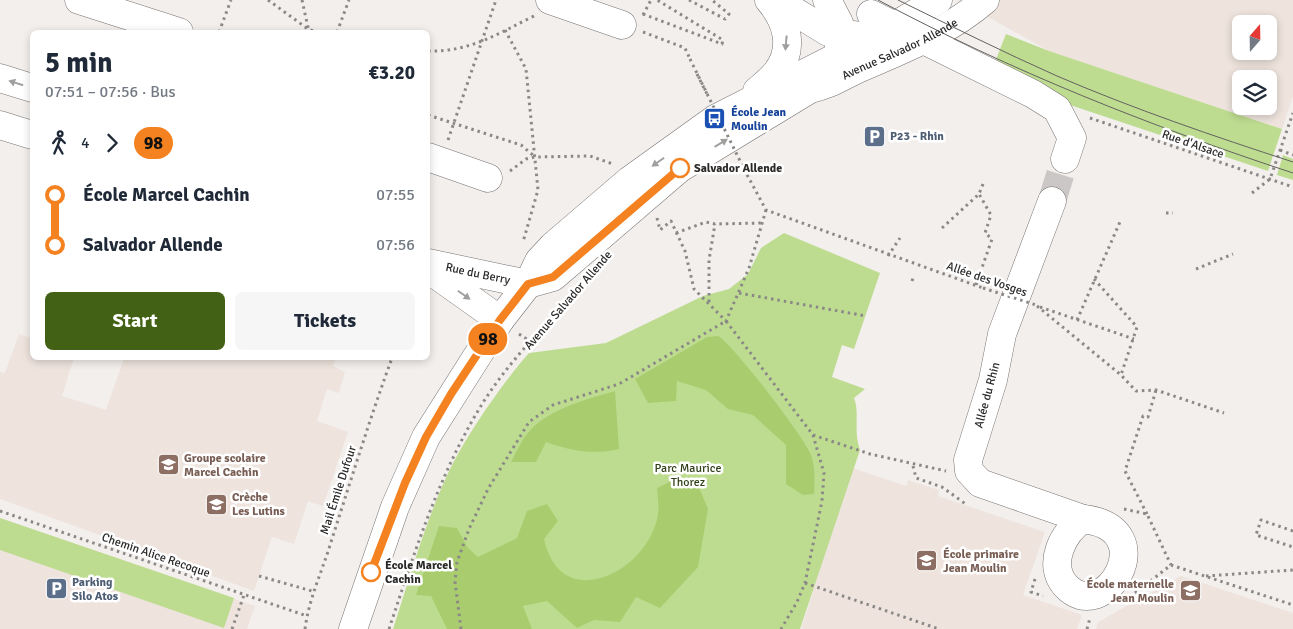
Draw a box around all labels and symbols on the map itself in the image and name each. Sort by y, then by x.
street label: Avenue Salvador Allende [839,15,961,84]
north arrow [1232,15,1278,60]
one-way arrow [782,36,790,52]
one-way arrow [9,79,24,86]
place label: École Jean Moulin [731,105,787,134]
bus stop icon: École Jean Moulin [703,107,727,131]
parking icon: P23 - Rhin [862,124,886,148]
street label: Rue d'Alsace [1160,127,1226,162]
place label: P23 - Rhin [890,129,944,144]
one-way arrow [714,139,727,148]
one-way arrow [651,157,664,167]
marker: Salvador Allende [670,158,690,178]
place label: Salvador Allende [694,161,782,176]
street label: Avenue Salvador Allende [521,248,616,353]
street label: Allée des Vosges [945,259,1029,300]
street label: Rue du Berry [444,260,512,288]
one-way arrow [457,290,471,300]
line badge: 98 [466,323,510,355]
street label: Allée du Rhin [971,360,1003,430]
street label: Mail Émile Dufour [317,443,360,536]
place label: Groupe scolaire Marcel Cachin [184,451,266,480]
school or university icon: Groupe scolaire Marcel Cachin [156,453,180,477]
park label: Parc Maurice Thorez [655,461,721,490]
place label: Crèche Les Lutins [232,490,285,519]
school or university icon: Crèche Les Lutins [204,492,228,516]
street label: Chemin Alice Recoque [100,530,212,581]
place label: École primaire Jean Moulin [943,547,1019,576]
school or university icon: École primaire Jean Moulin [915,549,939,573]
place label: École Marcel Cachin [385,558,452,587]
marker: École Marcel Cachin [361,562,381,582]
place label: Parking Silo Atos [72,575,119,604]
parking icon: Parking Silo Atos [44,577,68,601]
place label: École maternelle Jean Moulin [1086,577,1174,606]
school or university icon: École maternelle Jean Moulin [1178,579,1202,603]

